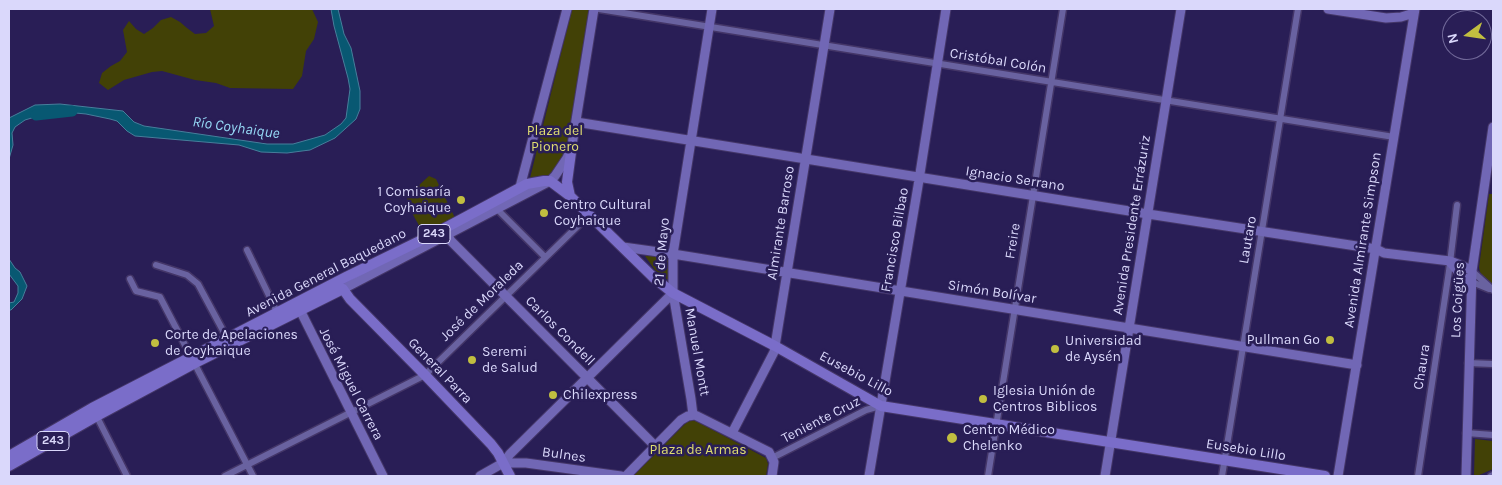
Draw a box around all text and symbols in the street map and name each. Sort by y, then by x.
north arrow [1442,10,1492,60]
text: N [1443,32,1462,45]
street label: Cristóbal Colón [948,45,1048,77]
water label: Río Coyhaique [191,113,281,143]
park label: Plaza del Pionero [527,123,583,156]
street label: Avenida Presidente Errázuriz [1109,134,1155,316]
street label: Avenida Almirante Simpson [1341,151,1385,329]
street label: Ignacio Serrano [964,163,1066,195]
street label: Almirante Barroso [764,165,798,281]
place label: 1 Comisaría Coyhaique [378,184,451,216]
street label: Francisco Bilbao [878,186,912,294]
marker: 1 Comisaría Coyhaique [455,194,467,206]
place label: Centro Cultural Coyhaique [554,197,651,230]
marker: Centro Cultural Coyhaique [538,207,550,219]
street label: Lautaro [1236,215,1260,265]
street label: 21 de Mayo [651,217,673,287]
street label: Freire [1002,222,1024,260]
road number: 243 [418,224,450,243]
street label: Avenida General Baquedano [243,225,409,321]
street label: José de Moraleda [437,257,527,345]
street label: Los Coigües [1448,262,1468,338]
street label: Simón Bolívar [947,277,1037,307]
street label: Carlos Condell [522,293,598,369]
street label: Manuel Montt [681,307,713,397]
street label: José Miguel Carrera [315,325,387,443]
place label: Corte de Apelaciones de Coyhaique [165,327,298,360]
place label: Pullman Go [1247,332,1320,348]
place label: Universidad de Aysén [1065,333,1142,366]
marker: Pullman Go [1324,334,1336,346]
street label: General Parra [404,335,476,407]
marker: Corte de Apelaciones de Coyhaique [149,337,161,349]
marker: Universidad de Aysén [1049,343,1061,355]
street label: Chaura [1410,343,1434,391]
place label: Seremi de Salud [482,344,538,377]
street label: Eusebio Lillo [816,348,896,400]
marker: Seremi de Salud [466,354,478,366]
place label: Iglesia Unión de Centros Biblicos [993,383,1097,416]
place label: Chilexpress [563,387,638,403]
marker: Chilexpress [547,389,559,401]
street label: Teniente Cruz [779,393,863,447]
marker: Iglesia Unión de Centros Biblicos [977,393,989,405]
place label: Centro Médico Chelenko [963,422,1055,454]
marker: Centro Médico Chelenko [945,431,959,445]
road number: 243 [37,432,69,451]
street label: Eusebio Lillo [1205,435,1287,465]
park label: Plaza de Armas [649,442,747,458]
street label: Bulnes [541,444,587,466]

